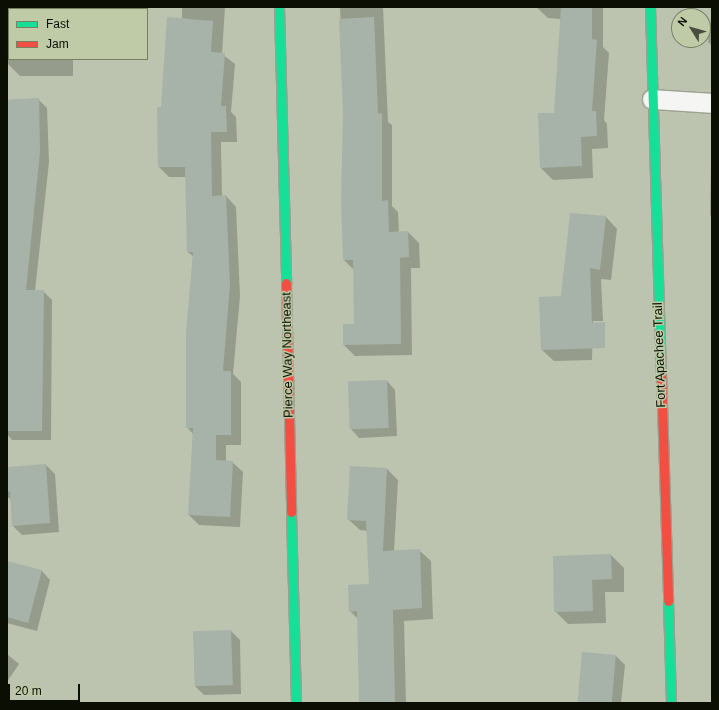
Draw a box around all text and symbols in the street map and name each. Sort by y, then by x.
legend [8,8,148,60]
north arrow [671,8,711,48]
text: N [675,15,689,28]
text: Fast [46,17,69,31]
text: Jam [46,37,69,51]
street label: Pierce Way Northeast [279,292,297,418]
street label: Fort Apachee Trail [650,302,670,408]
scale bar [10,676,82,702]
text: 20 m [15,684,42,698]

